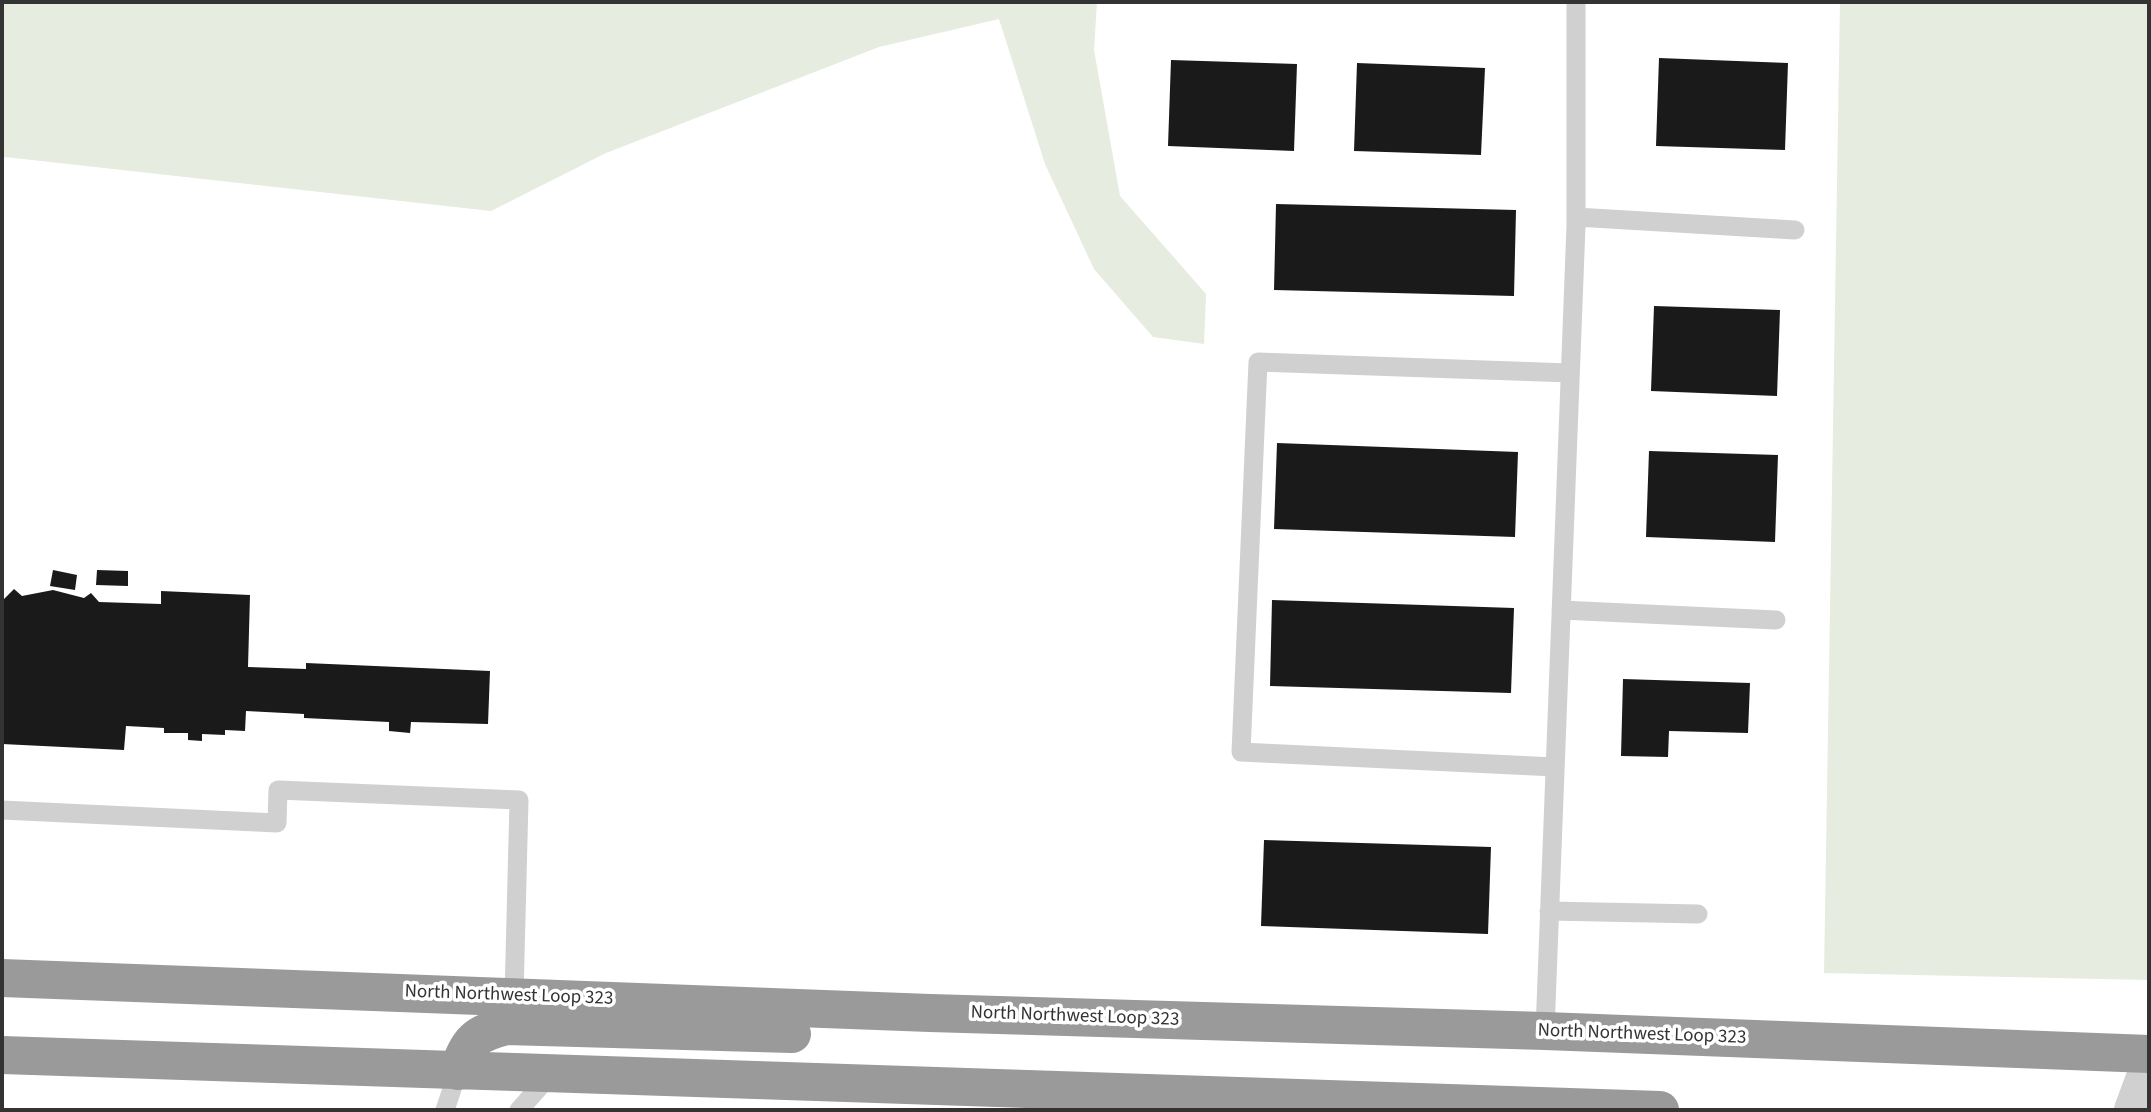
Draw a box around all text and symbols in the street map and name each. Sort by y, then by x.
street label: North Northwest Loop 323 [404,981,614,1011]
street label: North Northwest Loop 323 [970,1002,1180,1032]
street label: North Northwest Loop 323 [1537,1020,1747,1050]

